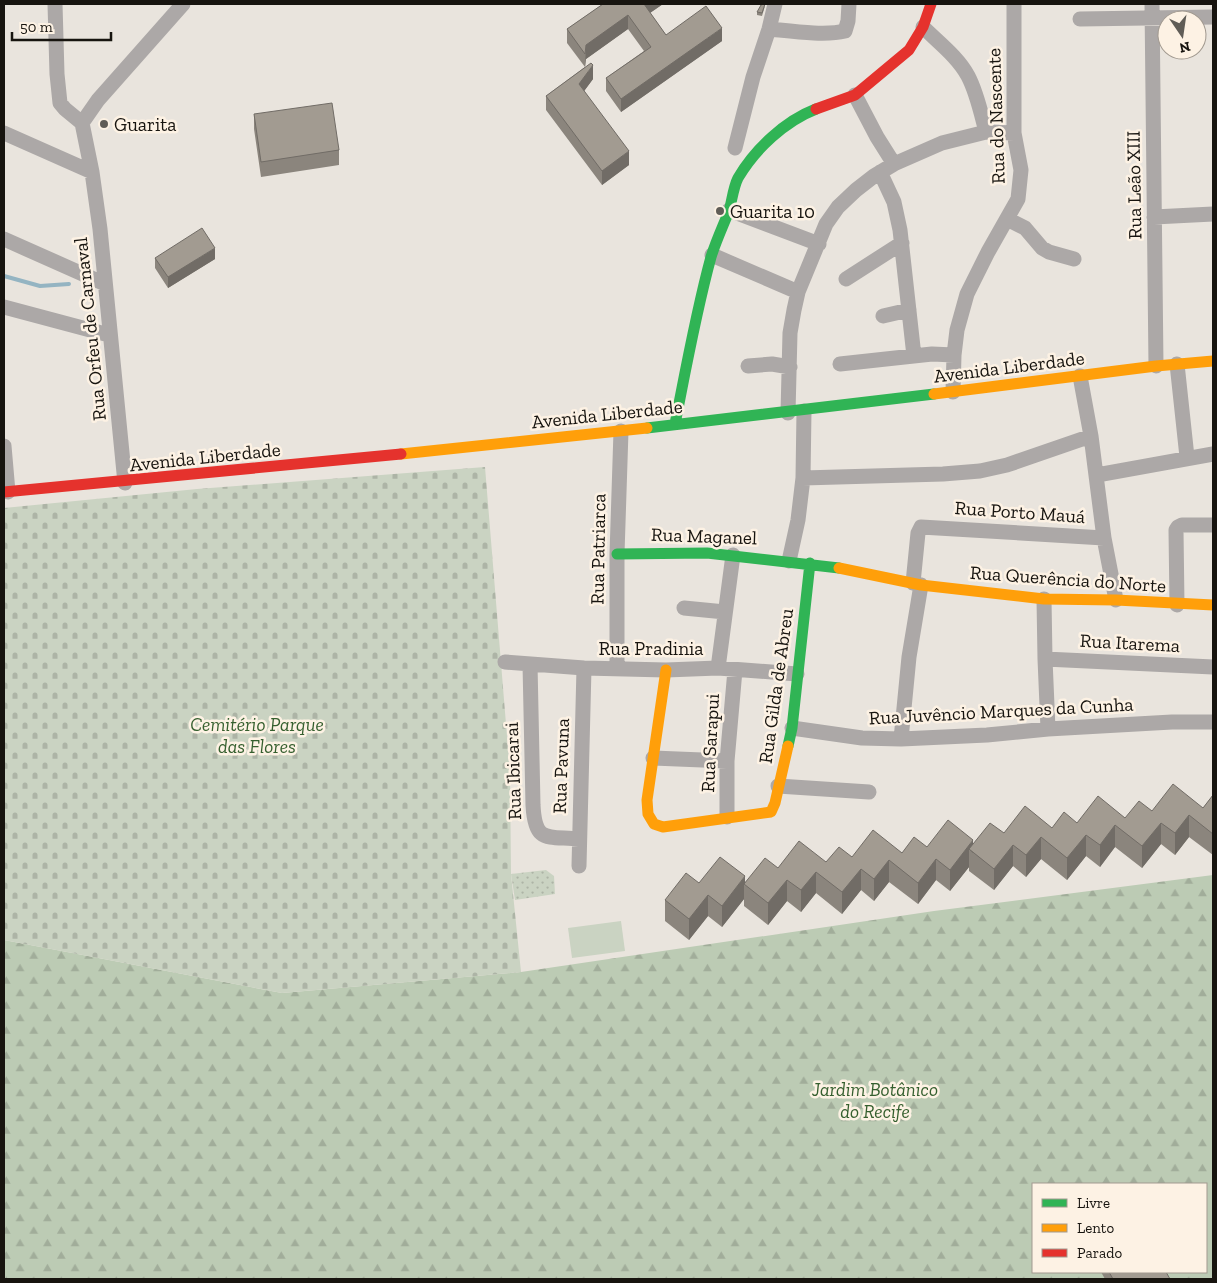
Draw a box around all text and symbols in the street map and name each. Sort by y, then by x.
scale bar [12,10,111,42]
north arrow [1157,10,1207,60]
text: 50 m [20,18,53,36]
text: N [1177,38,1192,57]
street label: Rua do Nascente [982,48,1010,184]
place label: Guarita [114,113,177,136]
marker: Guarita [98,118,110,130]
street label: Rua Leão XIII [1122,131,1146,239]
place label: Guarita 10 [730,200,815,223]
marker: Guarita 10 [714,205,726,217]
street label: Rua Orfeu de Carnaval [69,236,111,422]
street label: Avenida Liberdade [932,346,1086,388]
street label: Avenida Liberdade [530,395,684,433]
street label: Avenida Liberdade [128,438,282,476]
street label: Rua Patriarca [586,493,610,605]
street label: Rua Porto Mauá [954,496,1086,528]
street label: Rua Maganel [651,523,757,549]
street label: Rua Querência do Norte [969,561,1167,597]
street label: Rua Gilda de Abreu [754,607,798,765]
street label: Rua Itarema [1079,629,1181,657]
street label: Rua Pradinia [598,637,704,660]
street label: Rua Sarapui [696,693,724,793]
street label: Rua Juvêncio Marques da Cunha [868,693,1134,729]
park label: Cemitério Parque das Flores [190,713,324,758]
street label: Rua Pavuna [548,718,574,814]
street label: Rua Ibicarai [500,722,526,820]
park label: Jardim Botânico do Recife [811,1078,938,1123]
legend [1032,1183,1207,1273]
text: Livre [1077,1194,1110,1212]
text: Lento [1077,1219,1114,1237]
text: Parado [1077,1244,1123,1262]

